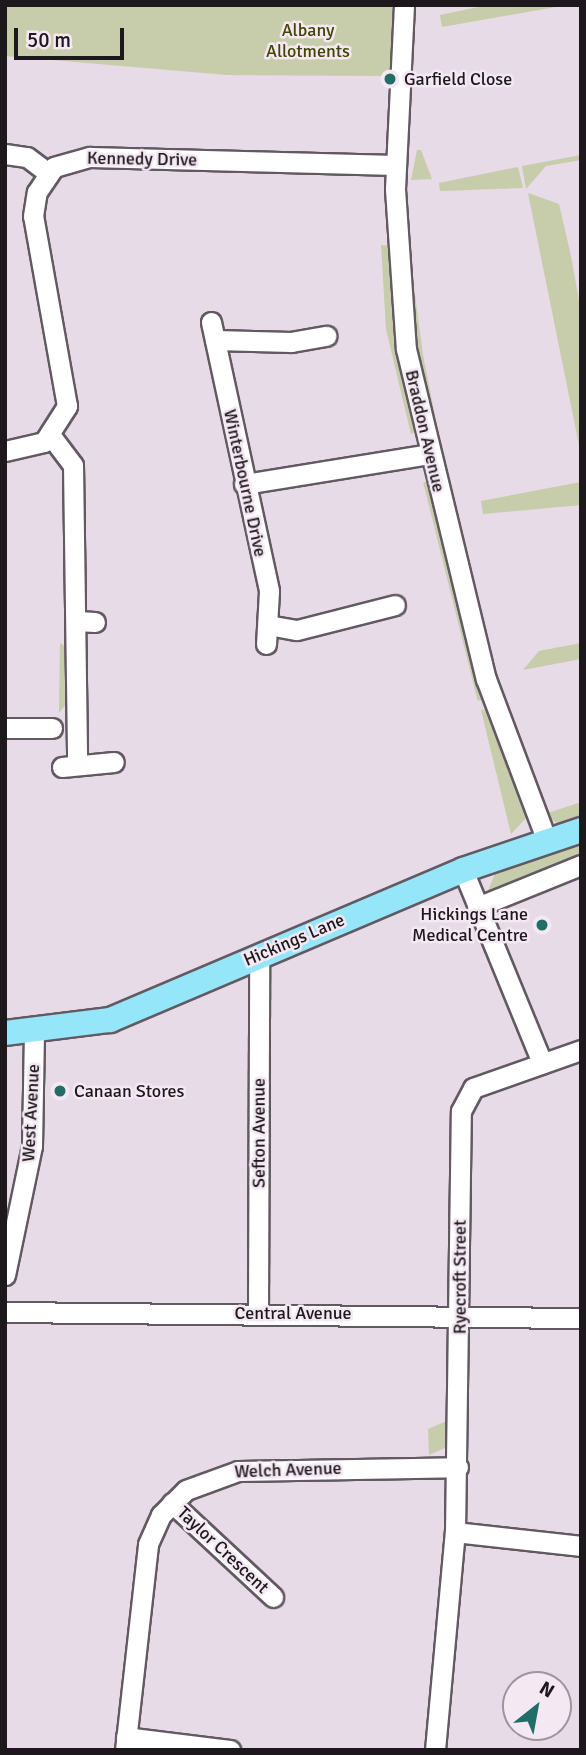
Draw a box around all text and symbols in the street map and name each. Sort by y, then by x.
scale bar [18,14,128,58]
park label: Albany Allotments [266,20,350,62]
text: 50 m [27,27,71,53]
place label: Garfield Close [404,68,512,90]
marker: Garfield Close [382,71,398,87]
street label: Kennedy Drive [87,147,197,171]
street label: Braddon Avenue [400,368,450,494]
street label: Winterbourne Drive [219,407,271,559]
place label: Hickings Lane Medical Centre [412,904,528,946]
street label: Hickings Lane [240,909,348,971]
marker: Hickings Lane Medical Centre [534,917,550,933]
street label: West Avenue [18,1063,44,1163]
street label: Sefton Avenue [248,1078,270,1188]
place label: Canaan Stores [74,1080,184,1102]
marker: Canaan Stores [52,1083,68,1099]
street label: Ryecroft Street [449,1220,471,1334]
street label: Central Avenue [234,1302,352,1324]
street label: Welch Avenue [234,1457,342,1483]
street label: Taylor Crescent [173,1502,273,1598]
north arrow [502,1671,572,1741]
text: N [535,1676,559,1703]

